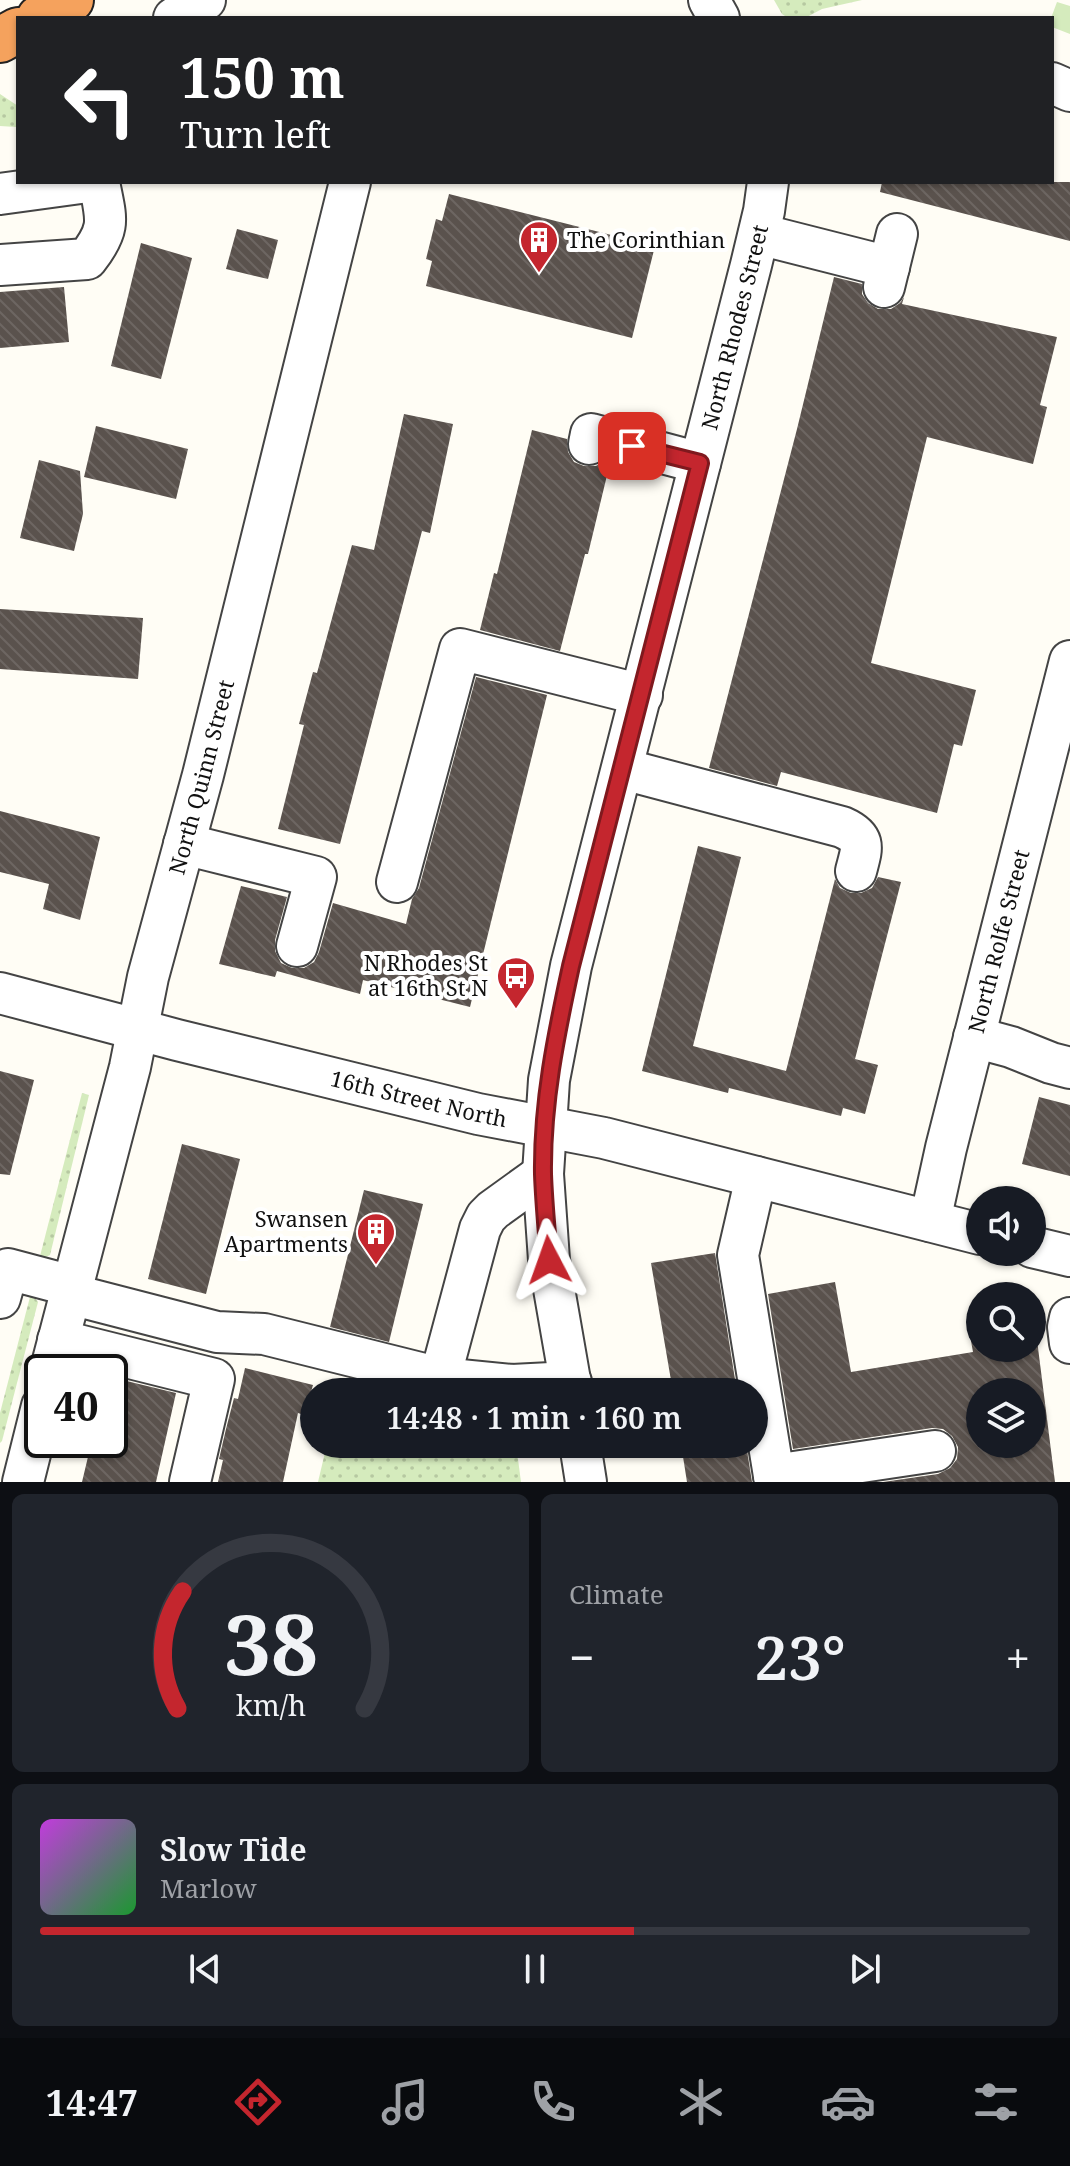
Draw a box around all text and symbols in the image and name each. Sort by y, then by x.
text: 150 m [180,38,345,114]
icon: left [48,48,152,152]
text: Turn left [180,110,331,159]
building icon: The Corinthian [518,219,560,274]
street label: North Rhodes Street [693,221,774,433]
place label: The Corinthian [567,224,725,254]
pin [598,412,666,480]
icon: arrive [610,424,654,468]
street label: North Quinn Street [161,676,240,878]
street label: North Rolfe Street [960,846,1035,1036]
place label: N Rhodes St at 16th St N [364,947,488,1002]
bus stop icon: N Rhodes St at 16th St N [495,955,537,1010]
street label: 16th Street North [328,1062,510,1133]
map controls [966,1186,1046,1458]
button: sound [966,1186,1046,1266]
place label: Swansen Apartments [224,1203,348,1258]
building icon: Swansen Apartments [355,1211,397,1266]
position arrow [507,1218,591,1302]
button: search [966,1282,1046,1362]
speed limit sign: 40 [24,1354,128,1458]
button: layers [966,1378,1046,1458]
text: 14:48 · 1 min · 160 m [386,1397,682,1438]
text: Climate [569,1576,664,1612]
text: 38 [223,1586,318,1699]
text: 23° [754,1616,846,1698]
text: − [569,1627,594,1687]
text: + [1005,1627,1030,1687]
text: km/h [235,1685,306,1724]
text: Slow Tide [160,1829,307,1870]
text: Marlow [160,1870,257,1906]
icon: previous [183,1947,227,1991]
icon: pause [513,1947,557,1991]
icon: next [843,1947,887,1991]
icon: directions [230,2074,286,2130]
icon: music [377,2074,433,2130]
icon: phone [525,2074,581,2130]
icon: climate [673,2074,729,2130]
icon: car [820,2074,876,2130]
icon: filters [968,2074,1024,2130]
text: 14:47 [46,2078,138,2127]

